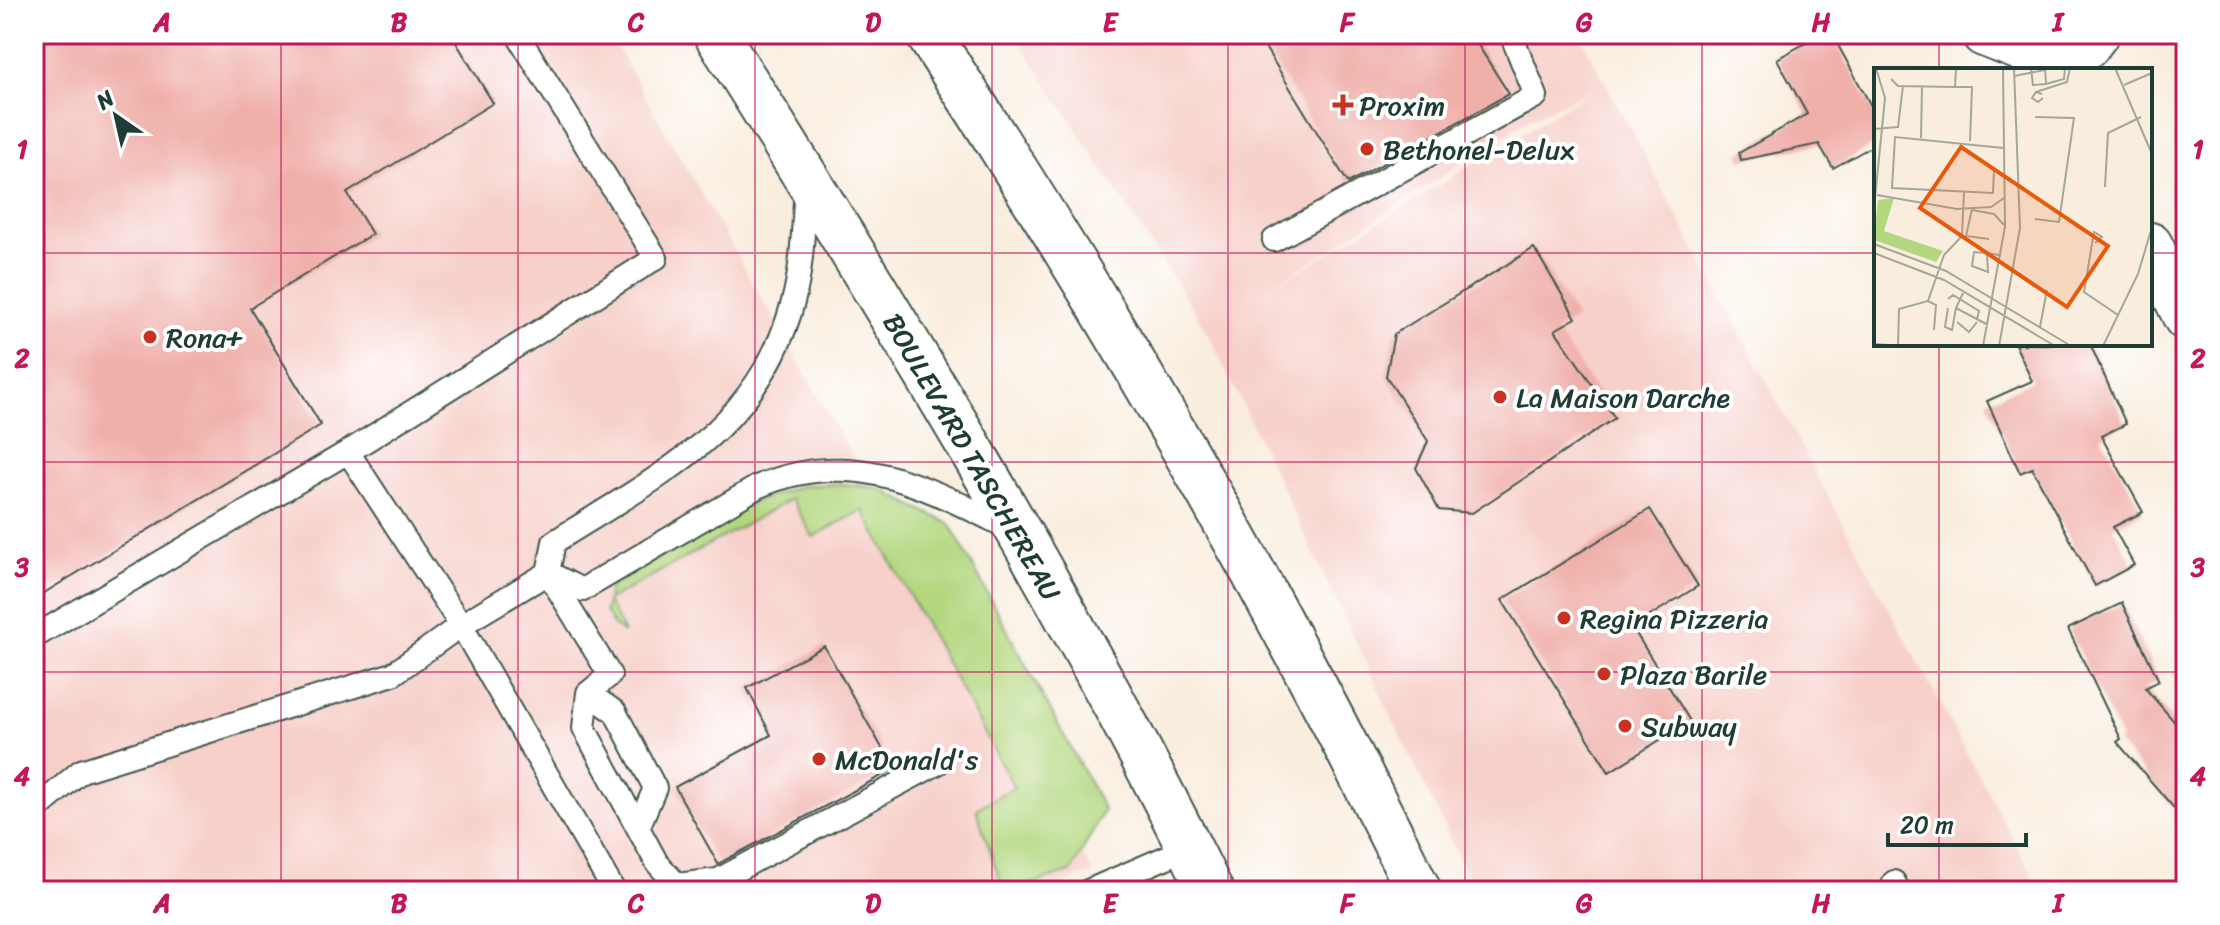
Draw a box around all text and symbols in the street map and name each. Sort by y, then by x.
text: A [152,0,171,45]
text: B [391,0,408,45]
text: C [627,0,645,45]
text: D [865,0,881,45]
text: E [1103,0,1120,45]
text: F [1339,0,1356,45]
text: G [1576,0,1593,45]
text: H [1812,0,1831,45]
text: I [2051,0,2066,45]
inset map [1874,68,2152,346]
north arrow [76,76,156,156]
text: N [87,79,123,121]
place label: Proxim [1359,81,1445,130]
marker: Proxim [1334,96,1352,114]
place label: Bethonel-Delux [1383,125,1575,174]
text: 1 [16,126,28,172]
text: 1 [2192,126,2204,172]
marker: Bethonel-Delux [1358,140,1376,158]
street label: BOULEVARD TASCHEREAU [869,303,1075,611]
place label: Rona+ [166,313,243,362]
marker: Rona+ [141,328,159,346]
text: 2 [13,335,30,381]
text: 2 [2189,335,2206,381]
place label: La Maison Darche [1516,373,1730,422]
marker: La Maison Darche [1491,388,1509,406]
text: 3 [14,544,30,590]
text: 3 [2190,544,2206,590]
place label: Regina Pizzeria [1580,594,1769,643]
marker: Regina Pizzeria [1555,609,1573,627]
place label: Plaza Barile [1620,650,1767,699]
marker: Plaza Barile [1595,665,1613,683]
place label: Subway [1641,702,1737,751]
marker: Subway [1616,717,1634,735]
place label: McDonald's [835,735,978,784]
marker: McDonald's [810,750,828,768]
text: 4 [14,753,30,799]
text: 4 [2190,753,2206,799]
scale bar [1888,797,2026,847]
text: 20 m [1900,804,1954,846]
text: A [152,880,171,925]
text: B [391,880,408,925]
text: C [627,880,645,925]
text: D [865,880,881,925]
text: E [1103,880,1120,925]
text: F [1339,880,1356,925]
text: G [1576,880,1593,925]
text: H [1812,880,1831,925]
text: I [2051,880,2066,925]

